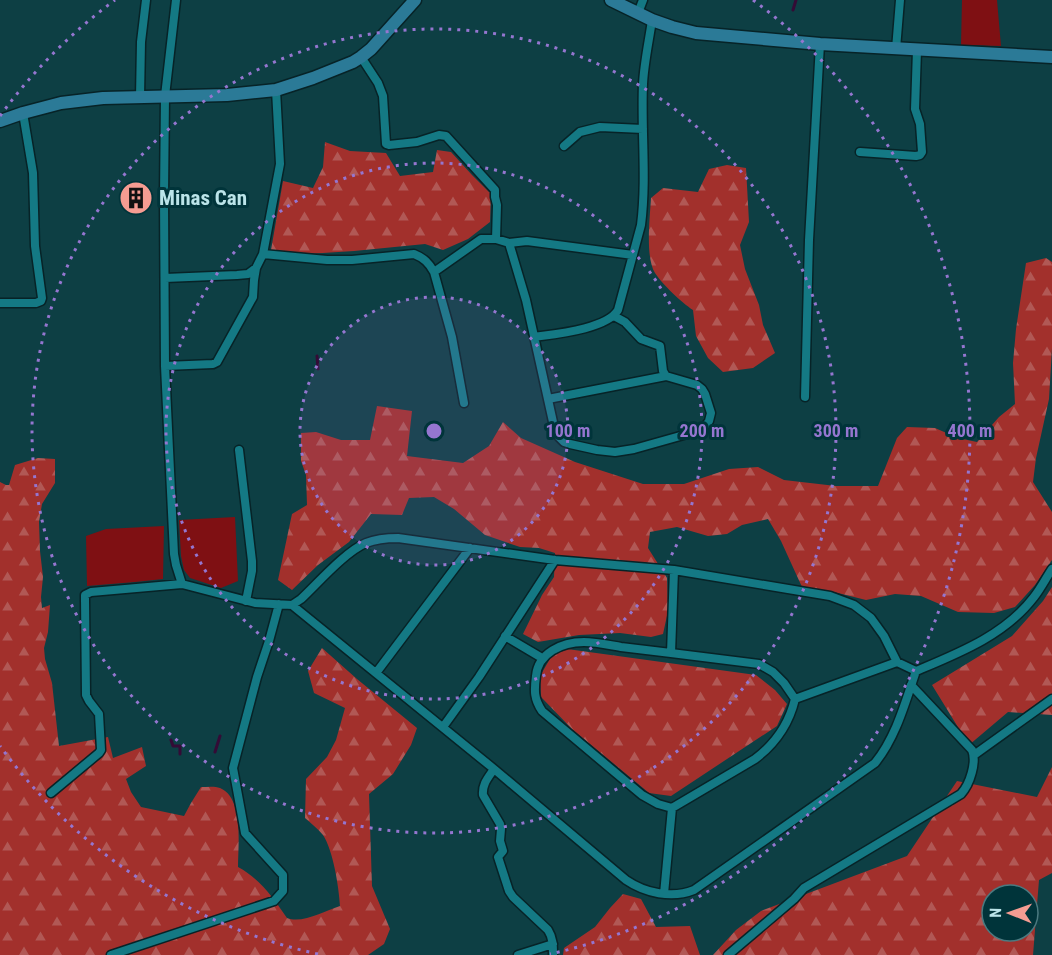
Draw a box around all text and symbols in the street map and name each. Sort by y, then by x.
building icon: Minas Can [118,180,154,216]
place label: Minas Can [159,186,247,210]
text: 100 m [546,420,590,441]
text: 200 m [680,420,724,441]
text: 300 m [814,420,858,441]
text: 400 m [948,420,992,441]
centre of rings [424,421,444,441]
north arrow [980,883,1040,943]
text: N [986,908,1005,918]

